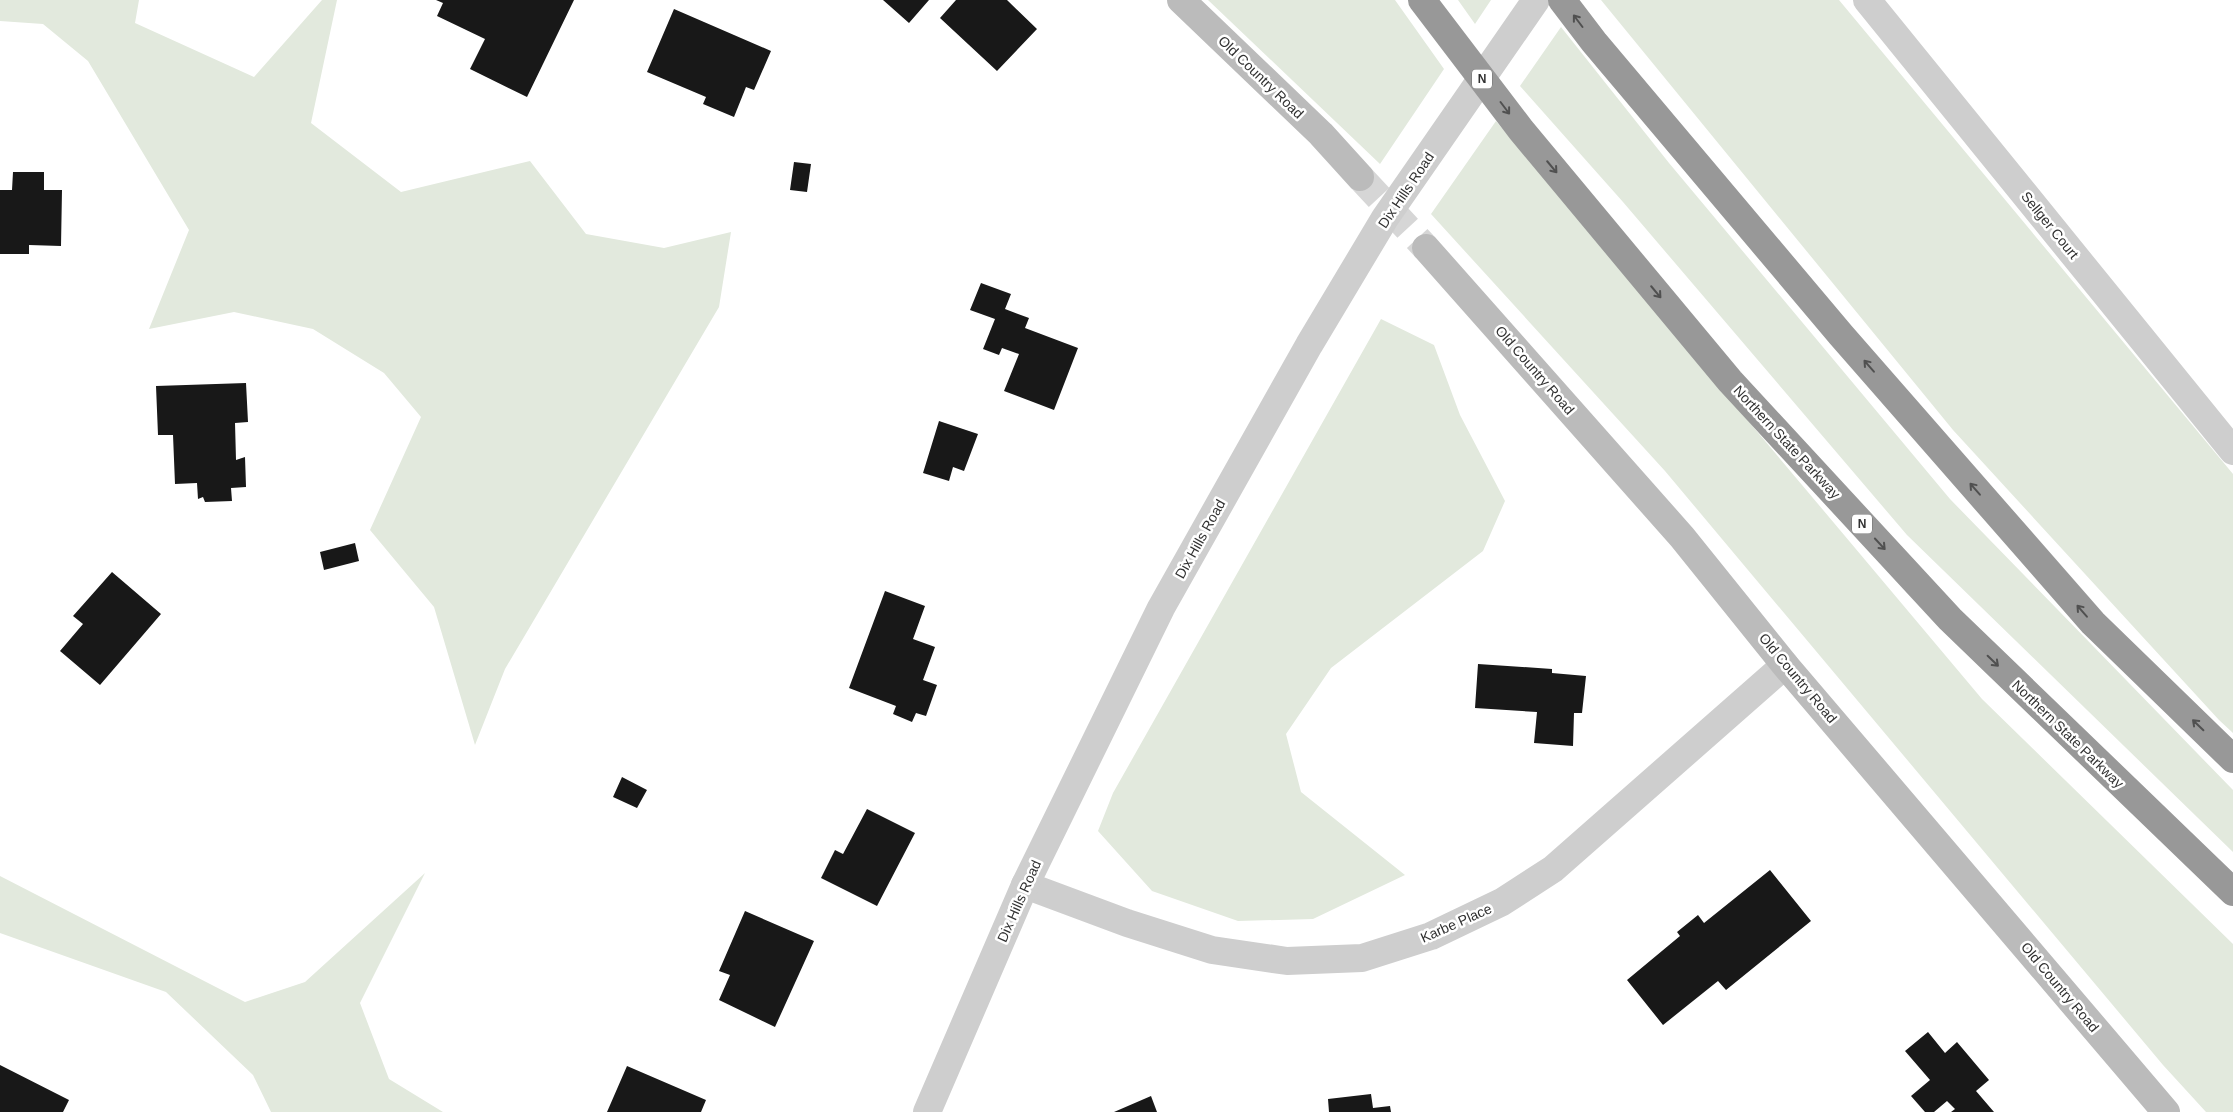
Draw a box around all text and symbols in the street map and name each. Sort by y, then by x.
one-way arrow [1573,14,1583,28]
street label: Old Country Road [1215,32,1307,122]
road number: N [1472,70,1492,88]
one-way arrow [1499,101,1510,114]
street label: Dix Hills Road [1375,149,1437,231]
one-way arrow [1547,160,1558,173]
street label: Sellger Court [2018,188,2082,262]
one-way arrow [1650,285,1661,298]
street label: Old Country Road [1492,322,1578,418]
one-way arrow [1863,360,1874,373]
street label: Northern State Parkway [1730,382,1844,502]
one-way arrow [1970,482,1981,495]
street label: Dix Hills Road [1172,497,1228,581]
road number: N [1852,514,1872,534]
one-way arrow [1874,538,1886,550]
one-way arrow [2077,605,2088,618]
street label: Old Country Road [1756,630,1840,726]
one-way arrow [1987,655,1999,667]
street label: Northern State Parkway [2009,677,2127,791]
one-way arrow [2192,719,2204,731]
street label: Dix Hills Road [994,858,1044,944]
street label: Karbe Place [1418,900,1494,946]
street label: Old Country Road [2018,939,2102,1035]

